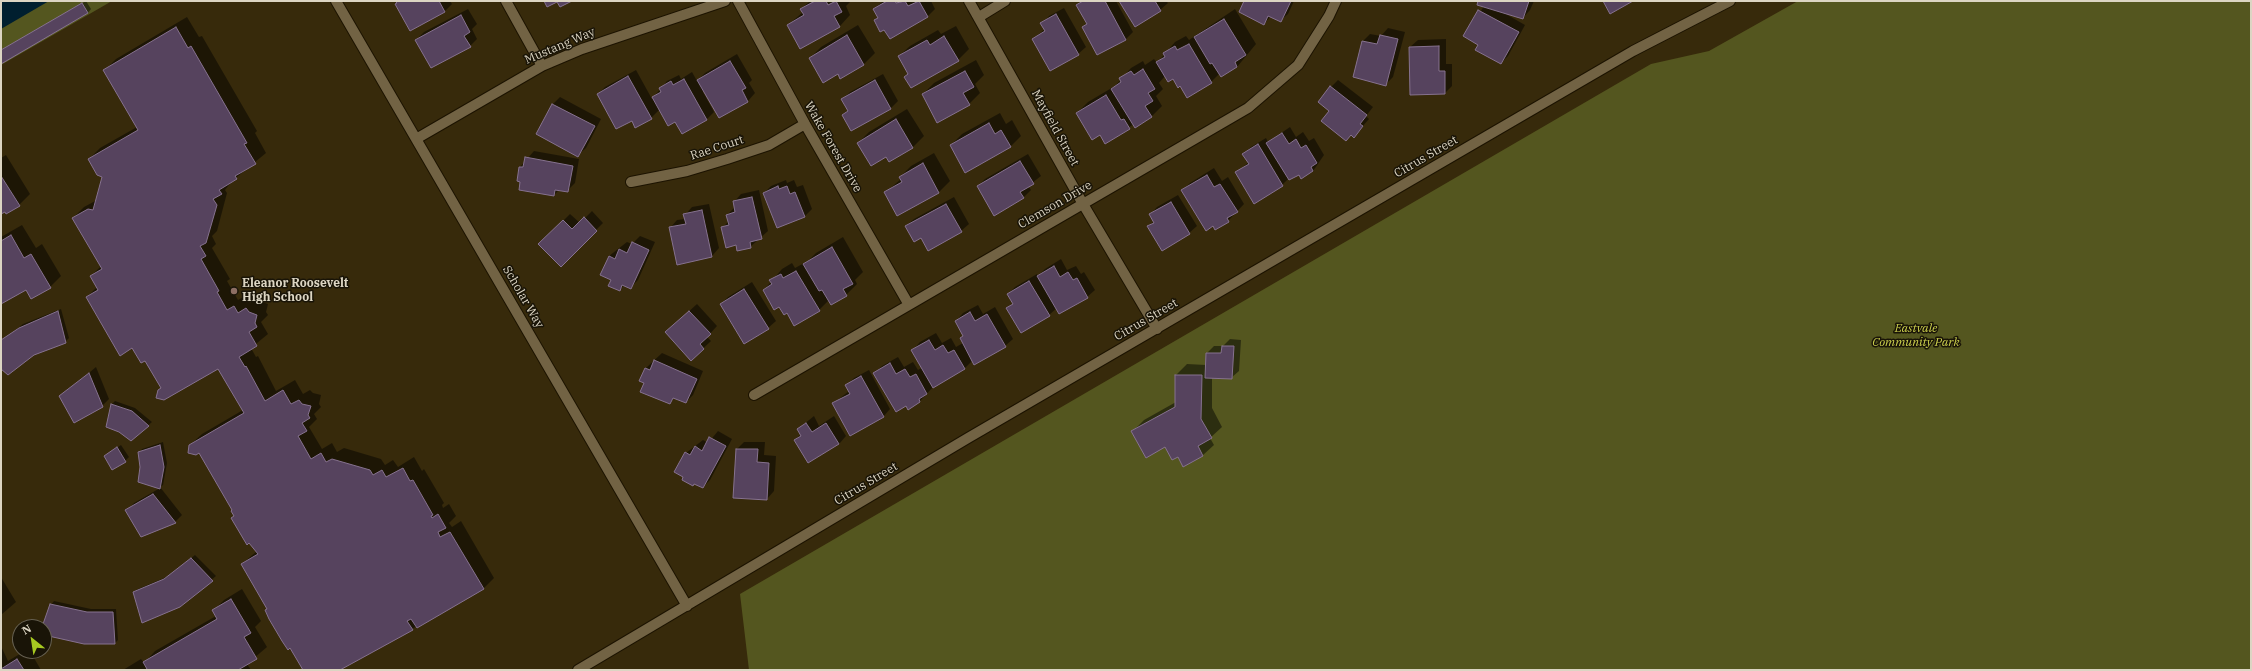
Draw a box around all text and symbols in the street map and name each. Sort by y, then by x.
street label: Mustang Way [523,25,597,67]
street label: Mayfield Street [1028,87,1082,169]
street label: Wake Forest Drive [801,99,865,195]
street label: Rae Court [688,133,746,163]
street label: Citrus Street [1392,133,1460,181]
street label: Clemson Drive [1016,178,1094,232]
street label: Scholar Way [499,263,547,331]
place label: Eleanor Roosevelt High School [242,277,348,305]
marker: Eleanor Roosevelt High School [229,286,239,296]
street label: Citrus Street [1112,296,1180,344]
park label: Eastvale Community Park [1872,322,1960,350]
street label: Citrus Street [832,460,900,508]
north arrow [12,619,52,659]
text: N [19,621,34,638]

